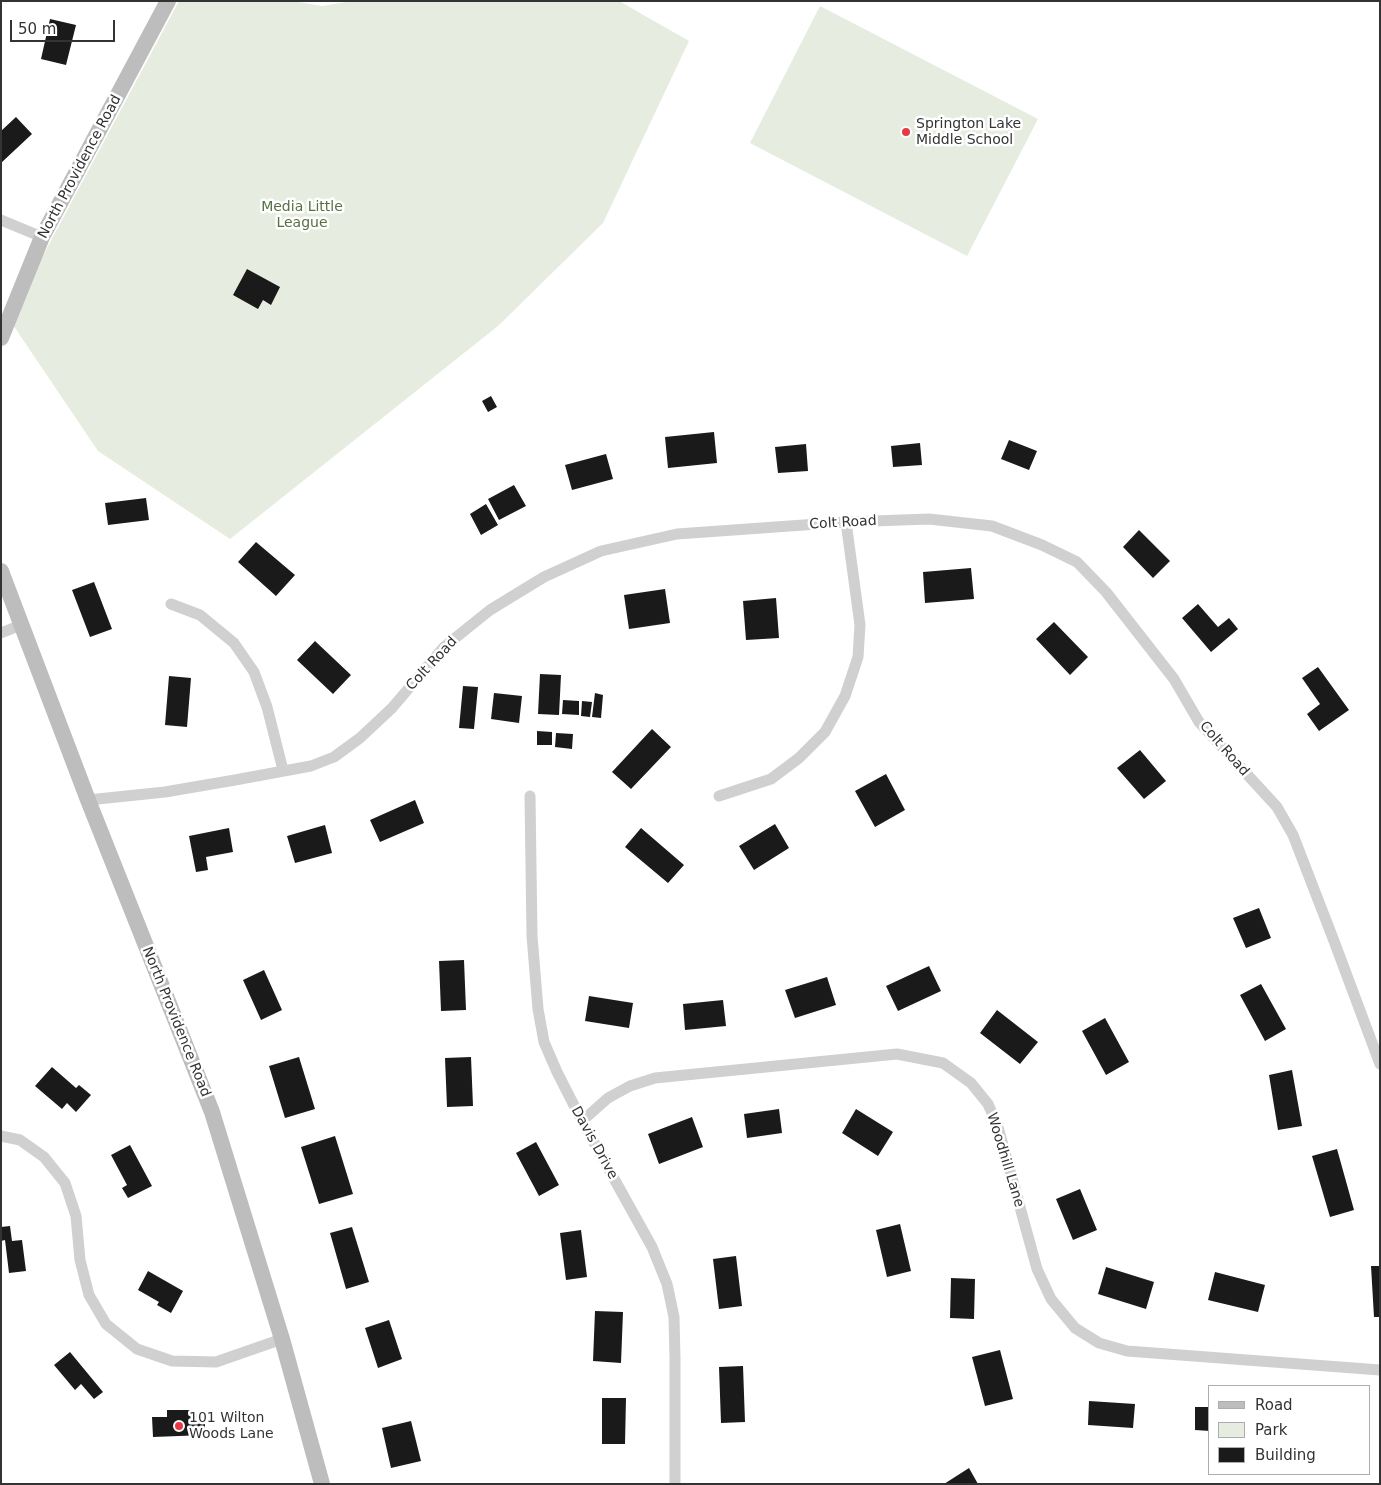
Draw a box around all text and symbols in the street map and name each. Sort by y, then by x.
scale bar [12,10,118,42]
text: 50 m [18,20,56,38]
street label: North Providence Road [35,92,125,242]
place label: Springton Lake Middle School [916,116,1021,148]
marker: Springton Lake Middle School [900,126,912,138]
park label: Media Little League [261,199,343,232]
street label: Colt Road [809,513,877,533]
street label: Colt Road [403,634,461,694]
street label: Colt Road [1196,718,1252,780]
street label: North Providence Road [138,945,214,1099]
street label: Davis Drive [567,1104,621,1182]
street label: Woodhill Lane [983,1111,1027,1209]
legend [1208,1385,1371,1475]
text: Road [1255,1396,1293,1414]
place label: 101 Wilton Woods Lane [189,1410,274,1442]
marker: 101 Wilton Woods Lane [173,1420,185,1432]
text: Park [1255,1421,1287,1439]
text: Building [1255,1446,1316,1464]

